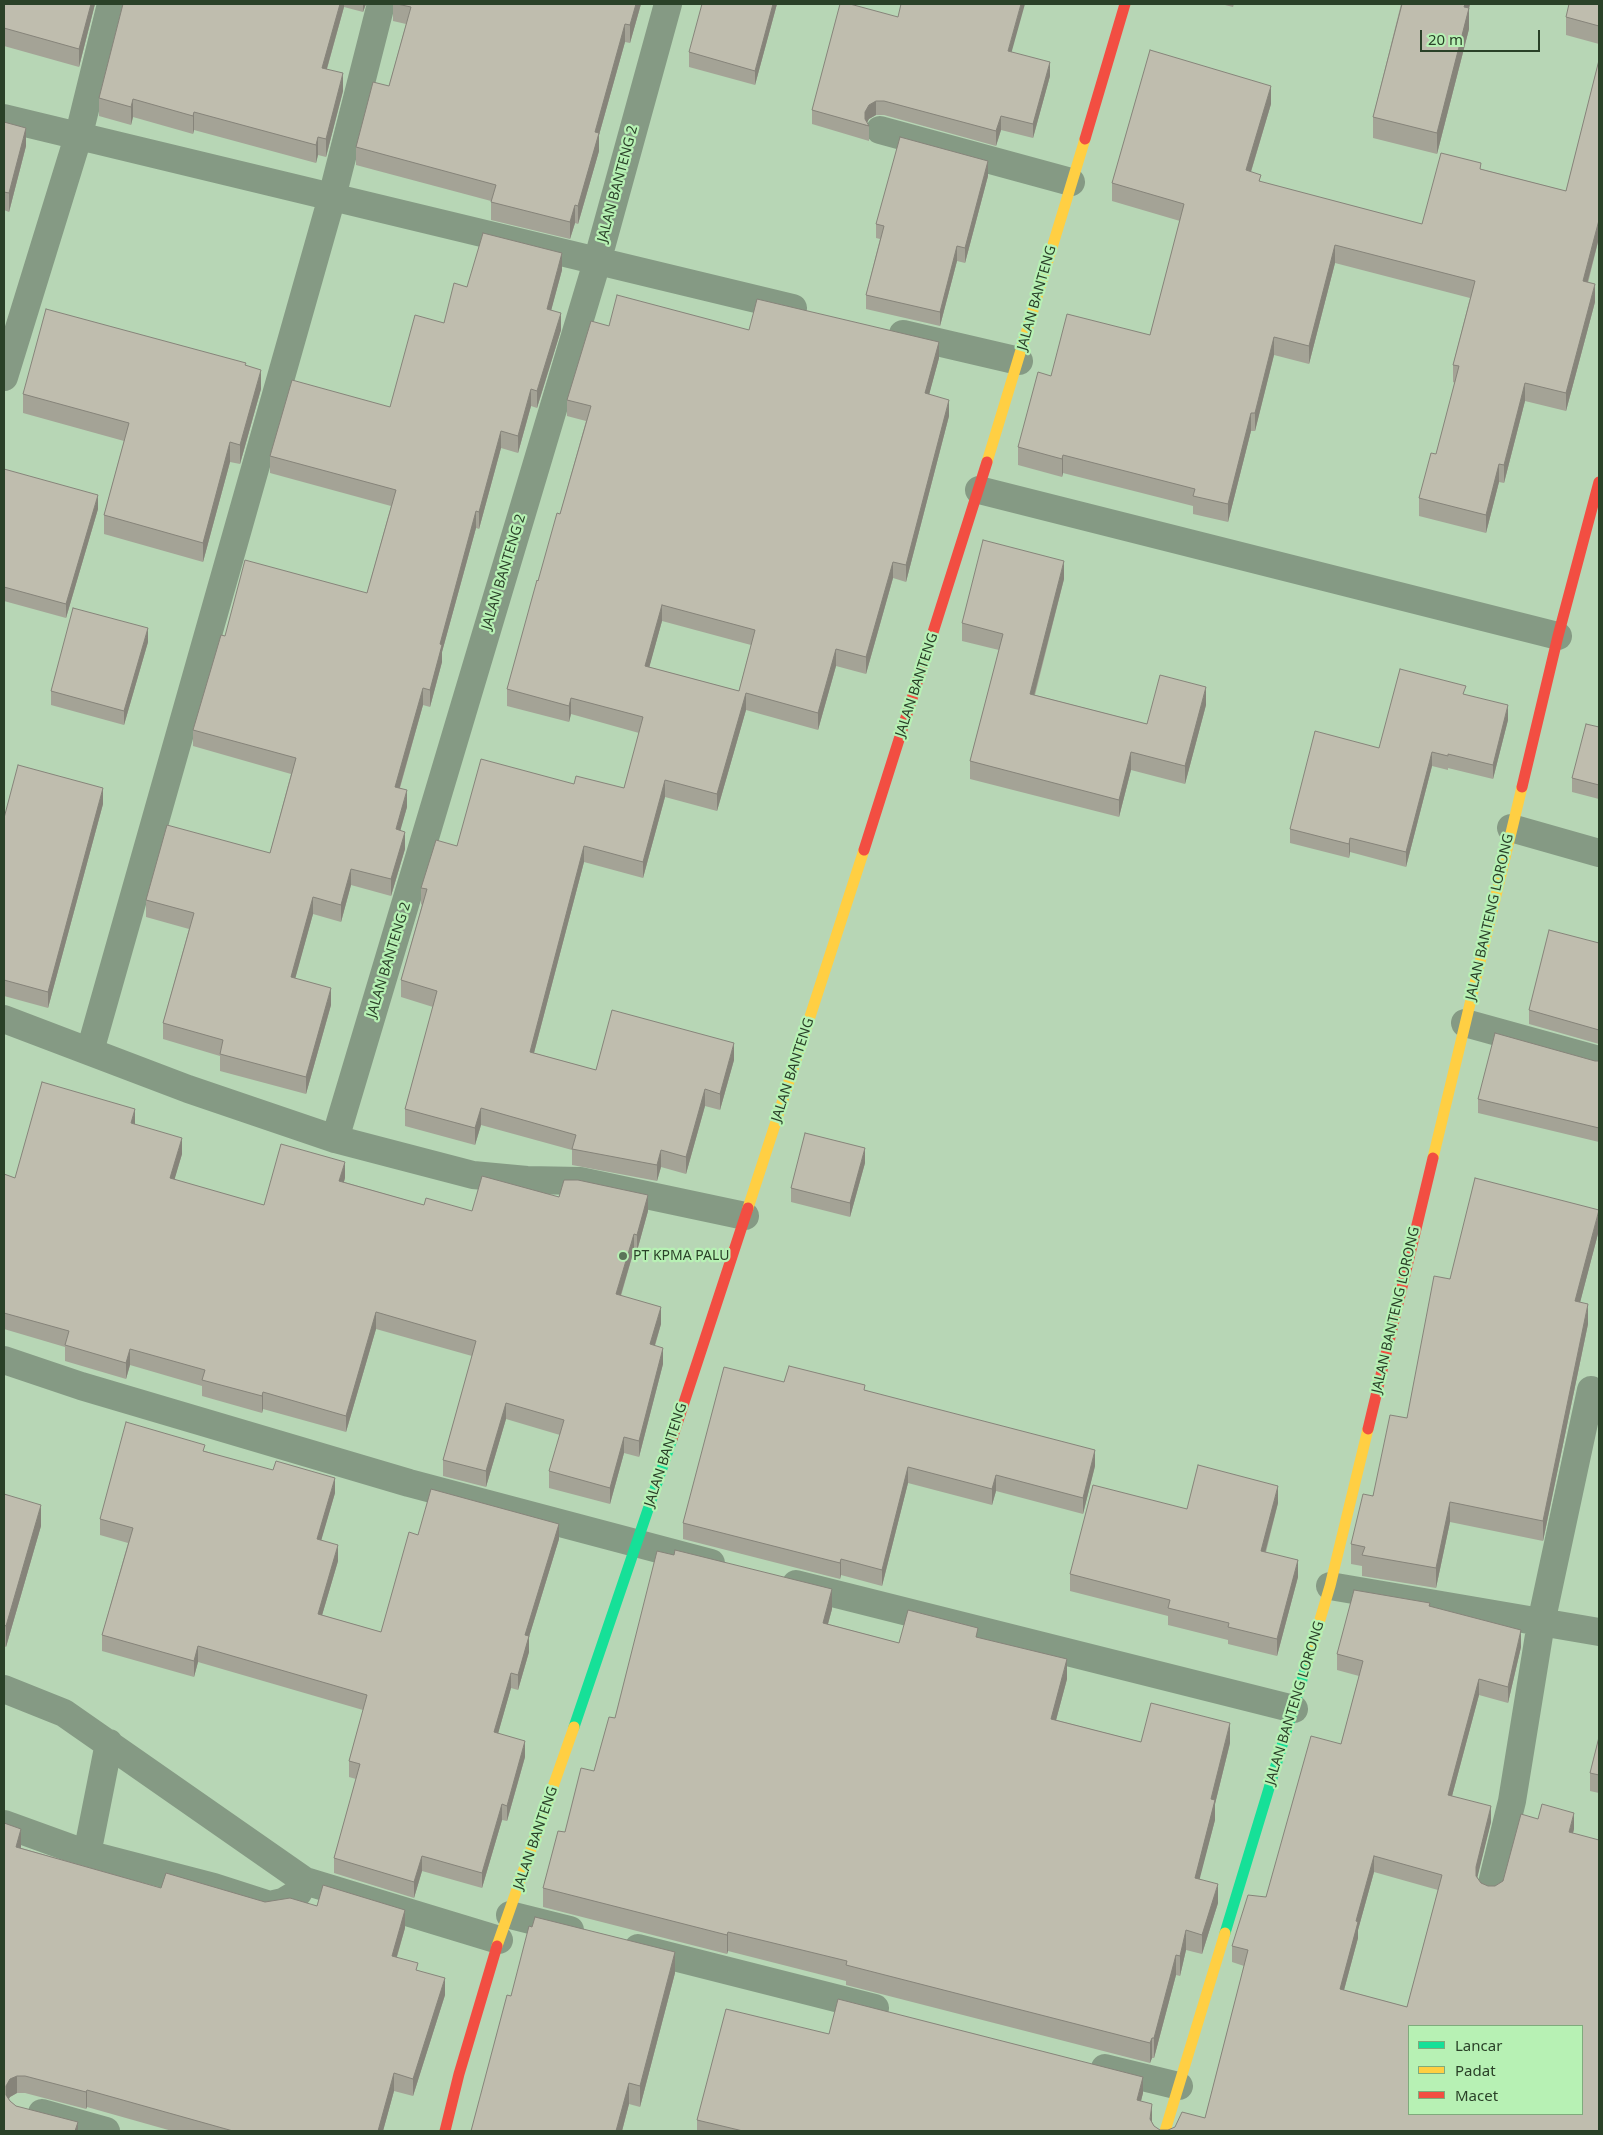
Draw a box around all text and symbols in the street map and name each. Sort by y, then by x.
scale bar [1423,20,1543,52]
text: 20 m [1428,29,1463,49]
street label: JALAN BANTENG 2 [594,124,642,244]
street label: JALAN BANTENG [1014,244,1060,352]
street label: JALAN BANTENG 2 [478,512,530,632]
street label: JALAN BANTENG [892,631,942,739]
street label: JALAN BANTENG LORONG [1463,832,1517,1002]
street label: JALAN BANTENG 2 [363,900,415,1020]
street label: JALAN BANTENG [768,1016,818,1124]
street label: JALAN BANTENG LORONG [1369,1225,1423,1395]
place label: PT KPMA PALU [633,1248,729,1264]
marker: PT KPMA PALU [617,1250,629,1262]
street label: JALAN BANTENG [641,1401,691,1509]
street label: JALAN BANTENG LORONG [1262,1619,1328,1787]
street label: JALAN BANTENG [510,1784,562,1892]
legend [1408,2025,1583,2115]
text: Lancar [1455,2035,1502,2055]
text: Padat [1455,2060,1496,2080]
text: Macet [1455,2085,1498,2105]

